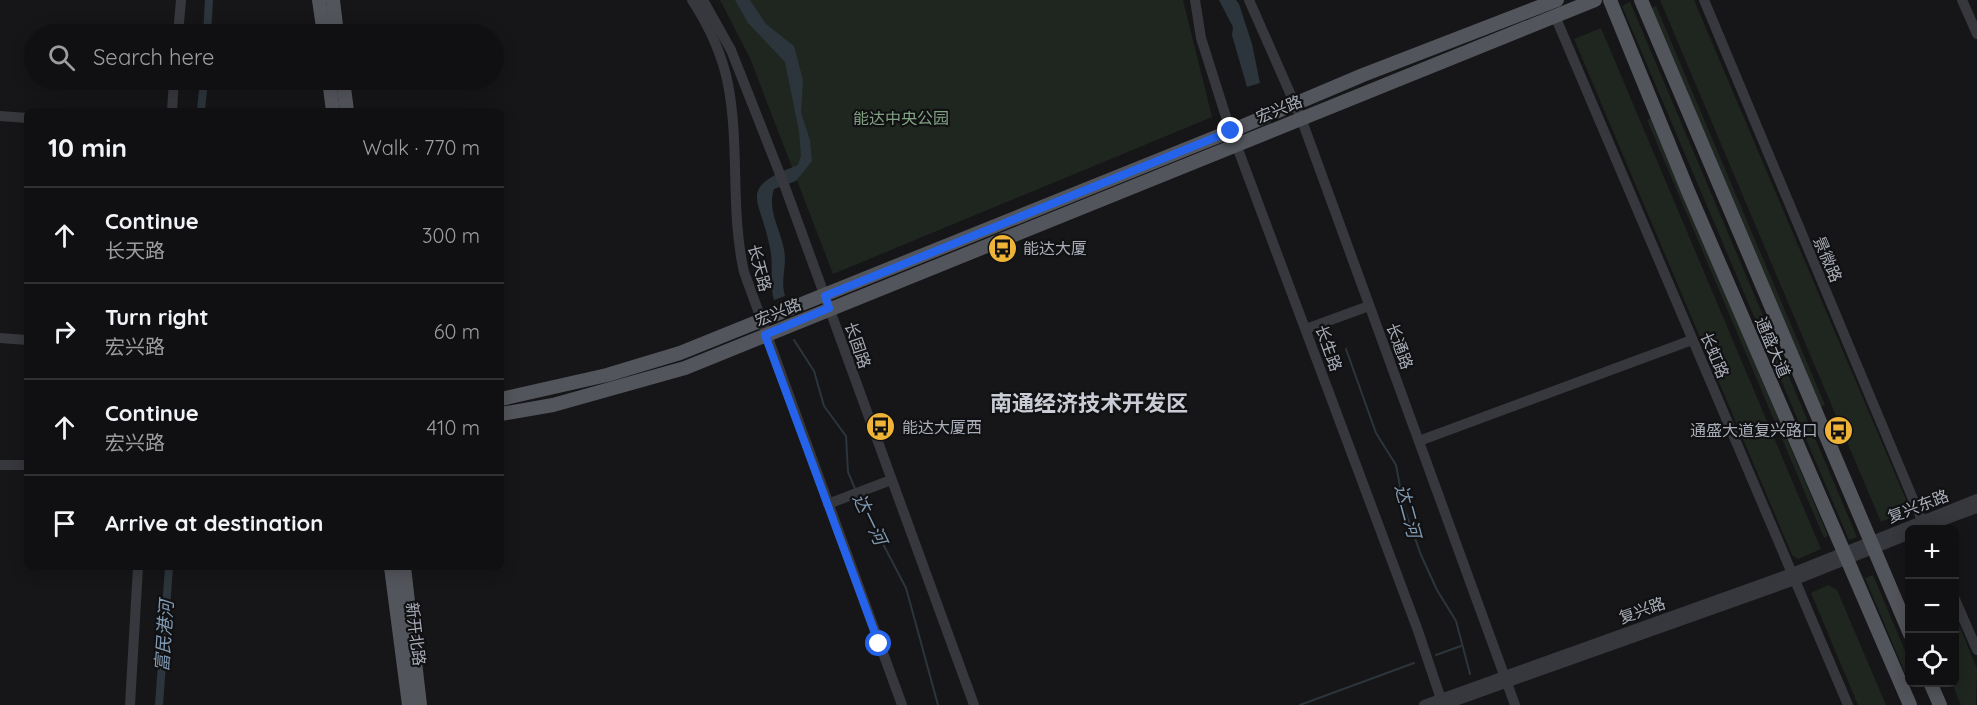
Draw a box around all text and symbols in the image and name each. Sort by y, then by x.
search box [24,24,504,90]
icon: search [45,41,78,74]
text: Search here [93,43,214,71]
street label: 宏兴路 [1253,91,1305,127]
park label: 能达中央公园 [853,108,949,128]
route end [1217,117,1243,143]
text: 10 min [48,131,127,164]
text: Walk · 770 m [363,135,480,160]
text: Continue [105,207,199,235]
icon: ahead [48,219,81,252]
text: 300 m [422,223,480,248]
bus stop icon: 能达大厦 [986,232,1018,264]
street label: 景微路 [1809,233,1847,285]
text: 长天路 [105,238,165,263]
place label: 能达大厦 [1023,238,1087,258]
street label: 长天路 [744,242,776,294]
street label: 宏兴路 [752,294,804,330]
text: Turn right [105,303,209,331]
street label: 通盛大道 [1751,314,1795,380]
icon: right [48,315,81,348]
text: 60 m [434,319,480,344]
street label: 长固路 [841,319,875,371]
street label: 长通路 [1382,320,1418,372]
street label: 长生路 [1311,322,1347,374]
street label: 长虹路 [1696,329,1734,381]
text: 宏兴路 [105,334,165,359]
district label: 南通经济技术开发区 [990,389,1188,417]
text: Continue [105,399,199,427]
icon: ahead [48,411,81,444]
bus stop icon: 能达大厦西 [865,411,897,443]
bus stop icon: 通盛大道复兴路口 [1823,414,1855,446]
text: 410 m [427,415,480,440]
place label: 能达大厦西 [902,417,982,437]
place label: 通盛大道复兴路口 [1690,420,1818,440]
text: 宏兴路 [105,430,165,455]
water label: 达二河 [1390,482,1427,543]
street label: 复兴东路 [1885,485,1951,527]
water label: 达一河 [848,490,893,551]
icon: arrive [48,507,81,540]
text: Arrive at destination [105,509,323,537]
map controls [1905,525,1959,687]
button: + [1905,525,1959,579]
button: − [1905,579,1959,633]
street label: 复兴路 [1616,592,1668,628]
water label: 富民港河 [150,596,178,673]
street label: 新开北路 [402,601,430,667]
route start [865,630,891,656]
button: locate [1905,633,1959,687]

